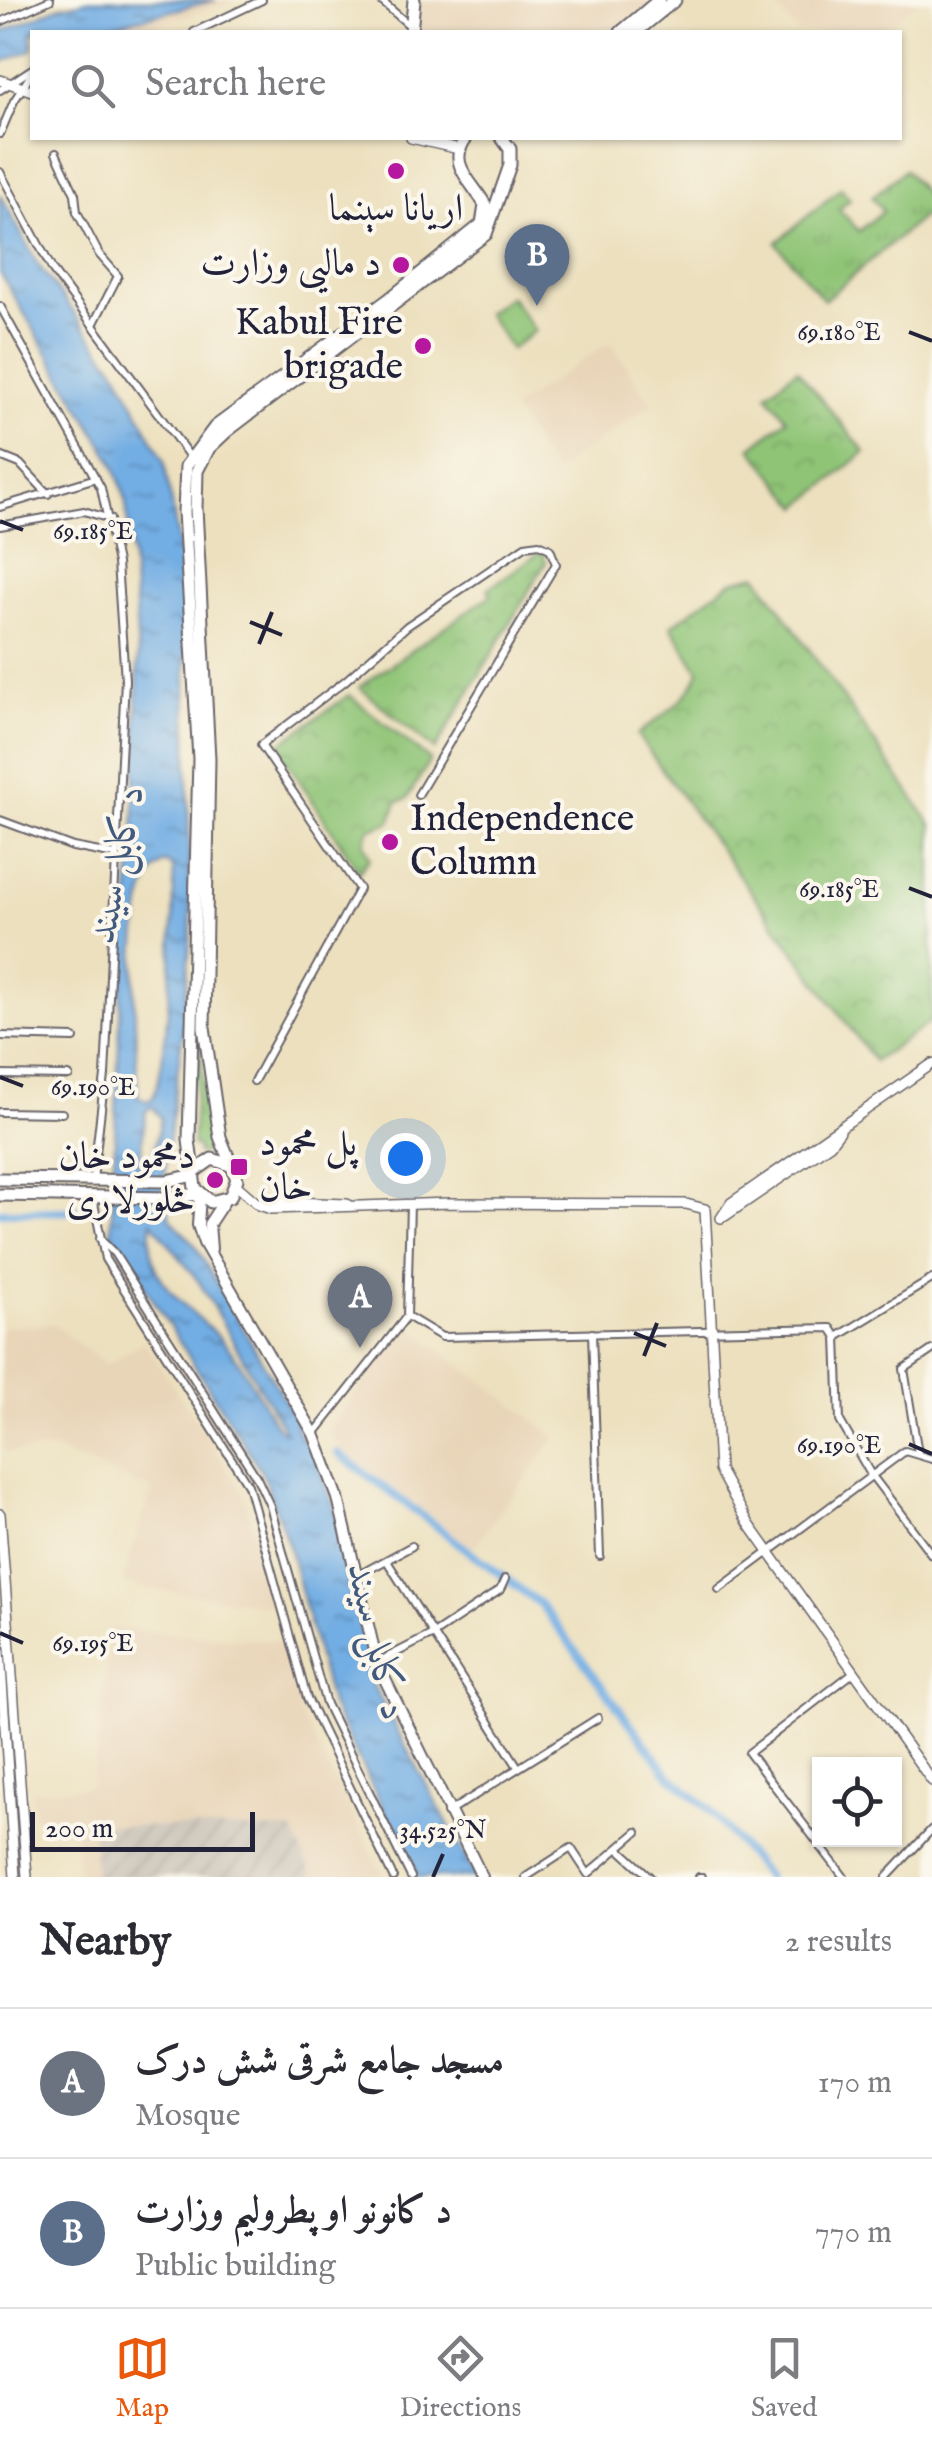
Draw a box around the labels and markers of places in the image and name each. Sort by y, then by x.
marker: اريانا سېنما [385,160,407,182]
place label: اريانا سېنما [329,186,463,234]
pin: B [504,224,570,306]
place label: د مالیی وزارت [201,241,381,294]
marker: د مالیی وزارت [390,254,412,276]
place label: Kabul Fire brigade [235,300,403,392]
marker: Kabul Fire brigade [412,335,434,357]
place label: Independence Column [410,796,634,888]
marker: Independence Column [379,831,401,853]
place label: پل محمود خان [259,1121,359,1213]
place label: دمحمود خان څلورلاری [58,1134,195,1226]
marker: پل محمود خان [228,1156,250,1178]
marker: دمحمود خان څلورلاری [204,1169,226,1191]
pin: A [328,1266,392,1348]

